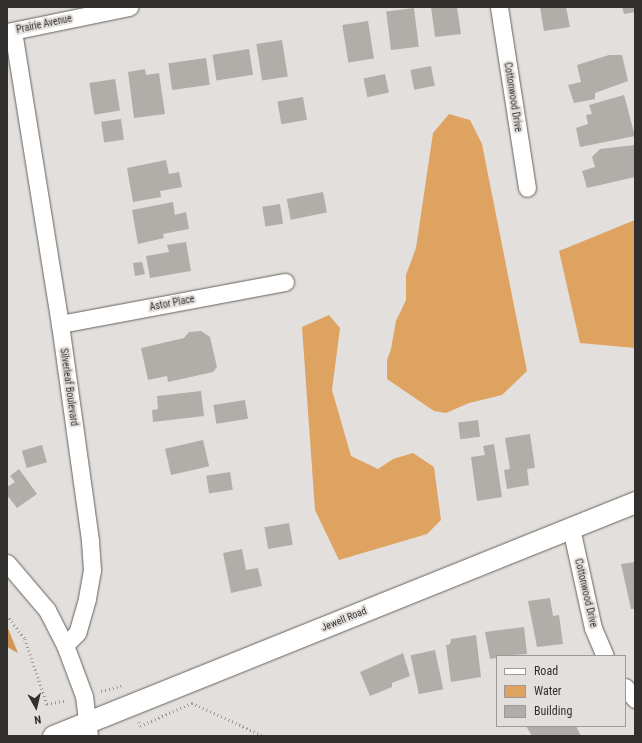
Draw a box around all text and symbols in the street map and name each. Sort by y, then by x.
street label: Prairie Avenue [15,12,73,36]
street label: Cottonwood Drive [502,61,524,133]
street label: Astor Place [149,293,195,313]
street label: Silverleaf Boulevard [58,347,80,427]
street label: Cottonwood Drive [572,557,600,629]
street label: Jewell Road [320,605,368,633]
legend [496,655,626,727]
text: Road [534,664,558,678]
text: Water [534,684,562,698]
north arrow [16,687,56,727]
text: Building [534,704,572,718]
text: N [33,712,42,726]

